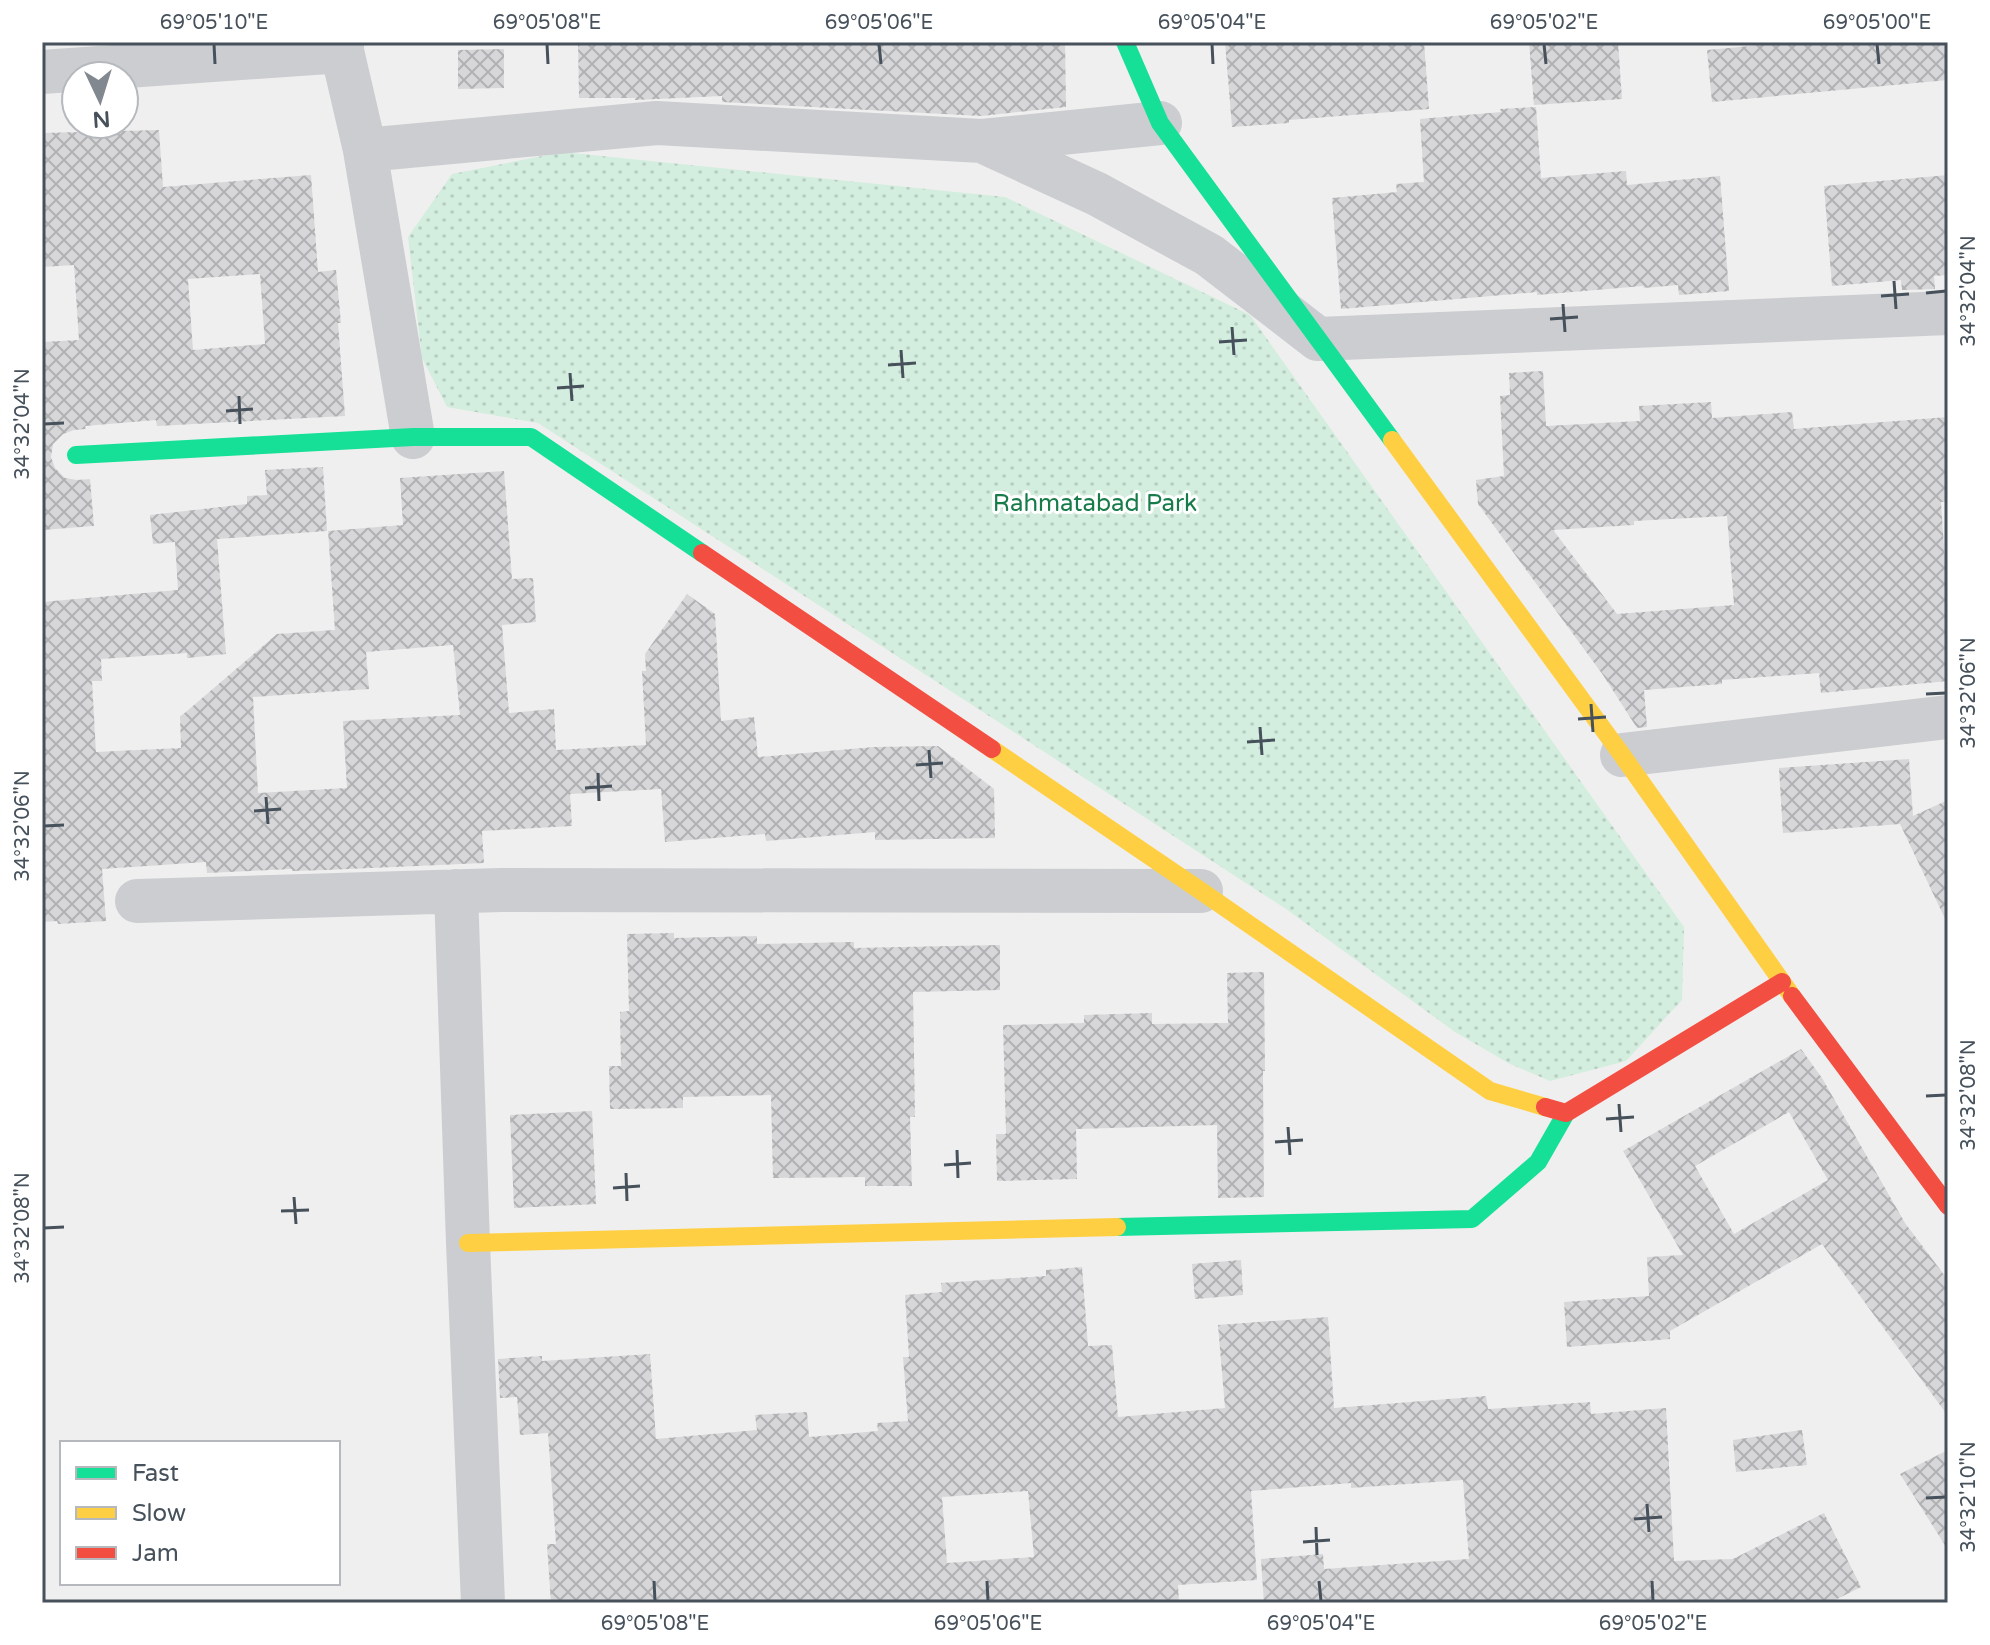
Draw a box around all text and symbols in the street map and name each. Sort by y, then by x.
text: 69°05'10"E [160,11,268,35]
text: 69°05'08"E [493,11,601,35]
text: 69°05'06"E [825,11,933,35]
text: 69°05'04"E [1158,11,1266,35]
text: 69°05'02"E [1490,11,1598,35]
text: 69°05'00"E [1823,11,1931,35]
north arrow [60,60,140,140]
text: N [92,105,111,133]
text: 34°32'04"N [1957,235,1981,347]
text: 34°32'04"N [11,368,35,480]
park label: Rahmatabad Park [993,489,1197,518]
text: 34°32'06"N [1957,637,1981,749]
text: 34°32'06"N [11,770,35,882]
text: 34°32'08"N [1957,1039,1981,1151]
text: 34°32'08"N [11,1172,35,1284]
legend [60,1441,340,1585]
text: 34°32'10"N [1957,1441,1981,1553]
text: Fast [132,1459,179,1488]
text: Slow [132,1499,186,1528]
text: Jam [132,1539,179,1568]
text: 69°05'08"E [601,1612,709,1636]
text: 69°05'06"E [934,1612,1042,1636]
text: 69°05'04"E [1267,1612,1375,1636]
text: 69°05'02"E [1599,1612,1707,1636]

